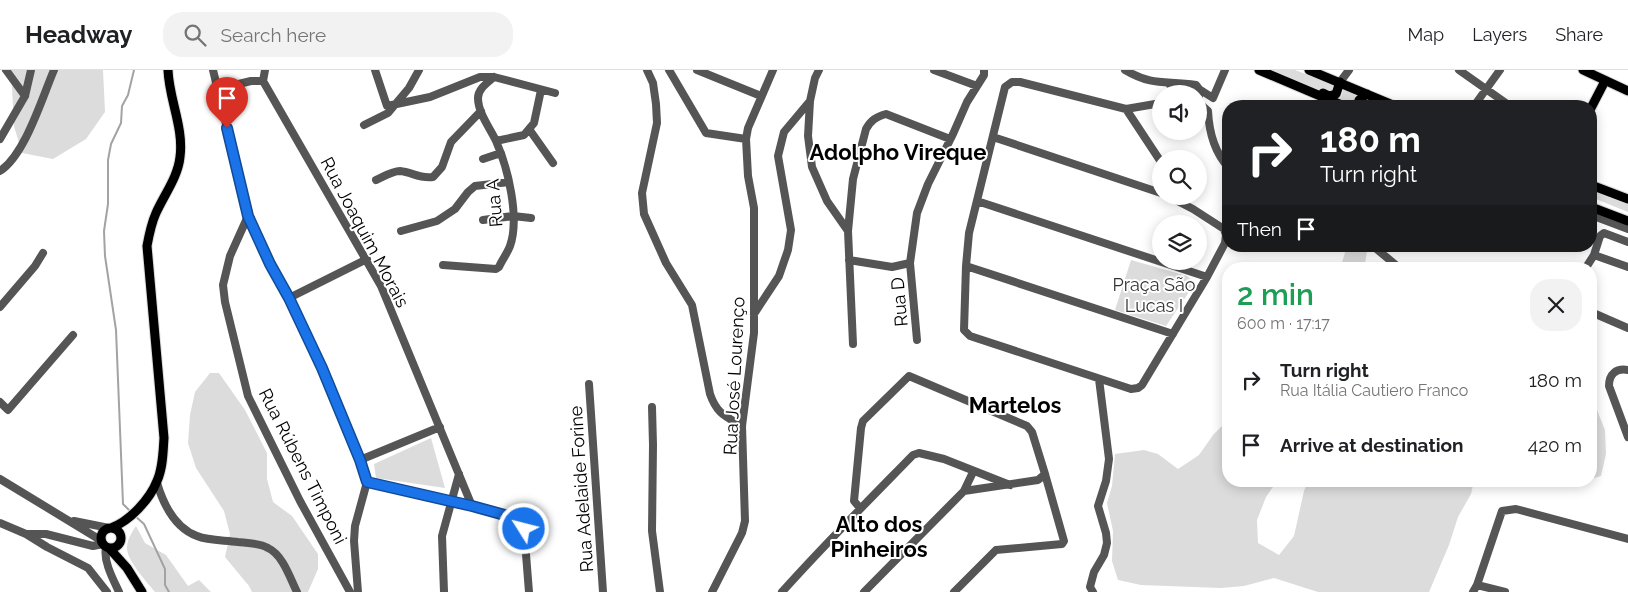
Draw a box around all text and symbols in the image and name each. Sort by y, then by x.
search box [163,12,513,57]
text: Headway [25,20,133,49]
icon: search [181,21,209,49]
text: Search here [221,24,326,46]
text: Map [1408,24,1444,45]
text: Layers [1472,24,1527,45]
text: Share [1555,24,1603,45]
pin [206,77,248,128]
icon: arrive [213,84,241,112]
map controls [1152,85,1207,270]
button: sound [1152,85,1207,140]
text: 180 m [1320,119,1421,160]
icon: right [1237,120,1302,185]
district label: Adolpho Vireque [810,139,986,165]
button: search [1152,150,1207,205]
street label: Rua Joaquim Morais [316,153,414,311]
text: Turn right [1320,161,1417,187]
street label: Rua A [481,178,507,228]
button: layers [1152,215,1207,270]
icon: arrive [1292,215,1320,243]
text: Then [1237,218,1282,240]
park label: Praça São Lucas I [1112,274,1196,316]
street label: Rua D [886,276,912,328]
text: 2 min [1237,277,1314,312]
button: close [1530,279,1582,331]
street label: Rua José Lourenço [719,296,749,456]
text: 600 m · 17:17 [1237,314,1330,333]
text: Turn right [1280,359,1369,381]
icon: right [1237,366,1265,394]
text: 180 m [1529,369,1582,391]
text: Rua Itália Cautiero Franco [1280,381,1468,400]
street label: Rua Rúbens Timponi [255,385,351,547]
district label: Martelos [969,392,1061,418]
street label: Rua Adelaide Forine [565,405,597,573]
icon: arrive [1237,431,1265,459]
text: Arrive at destination [1280,434,1464,456]
text: 420 m [1528,434,1582,456]
position arrow [497,502,549,554]
district label: Alto dos Pinheiros [830,511,928,562]

